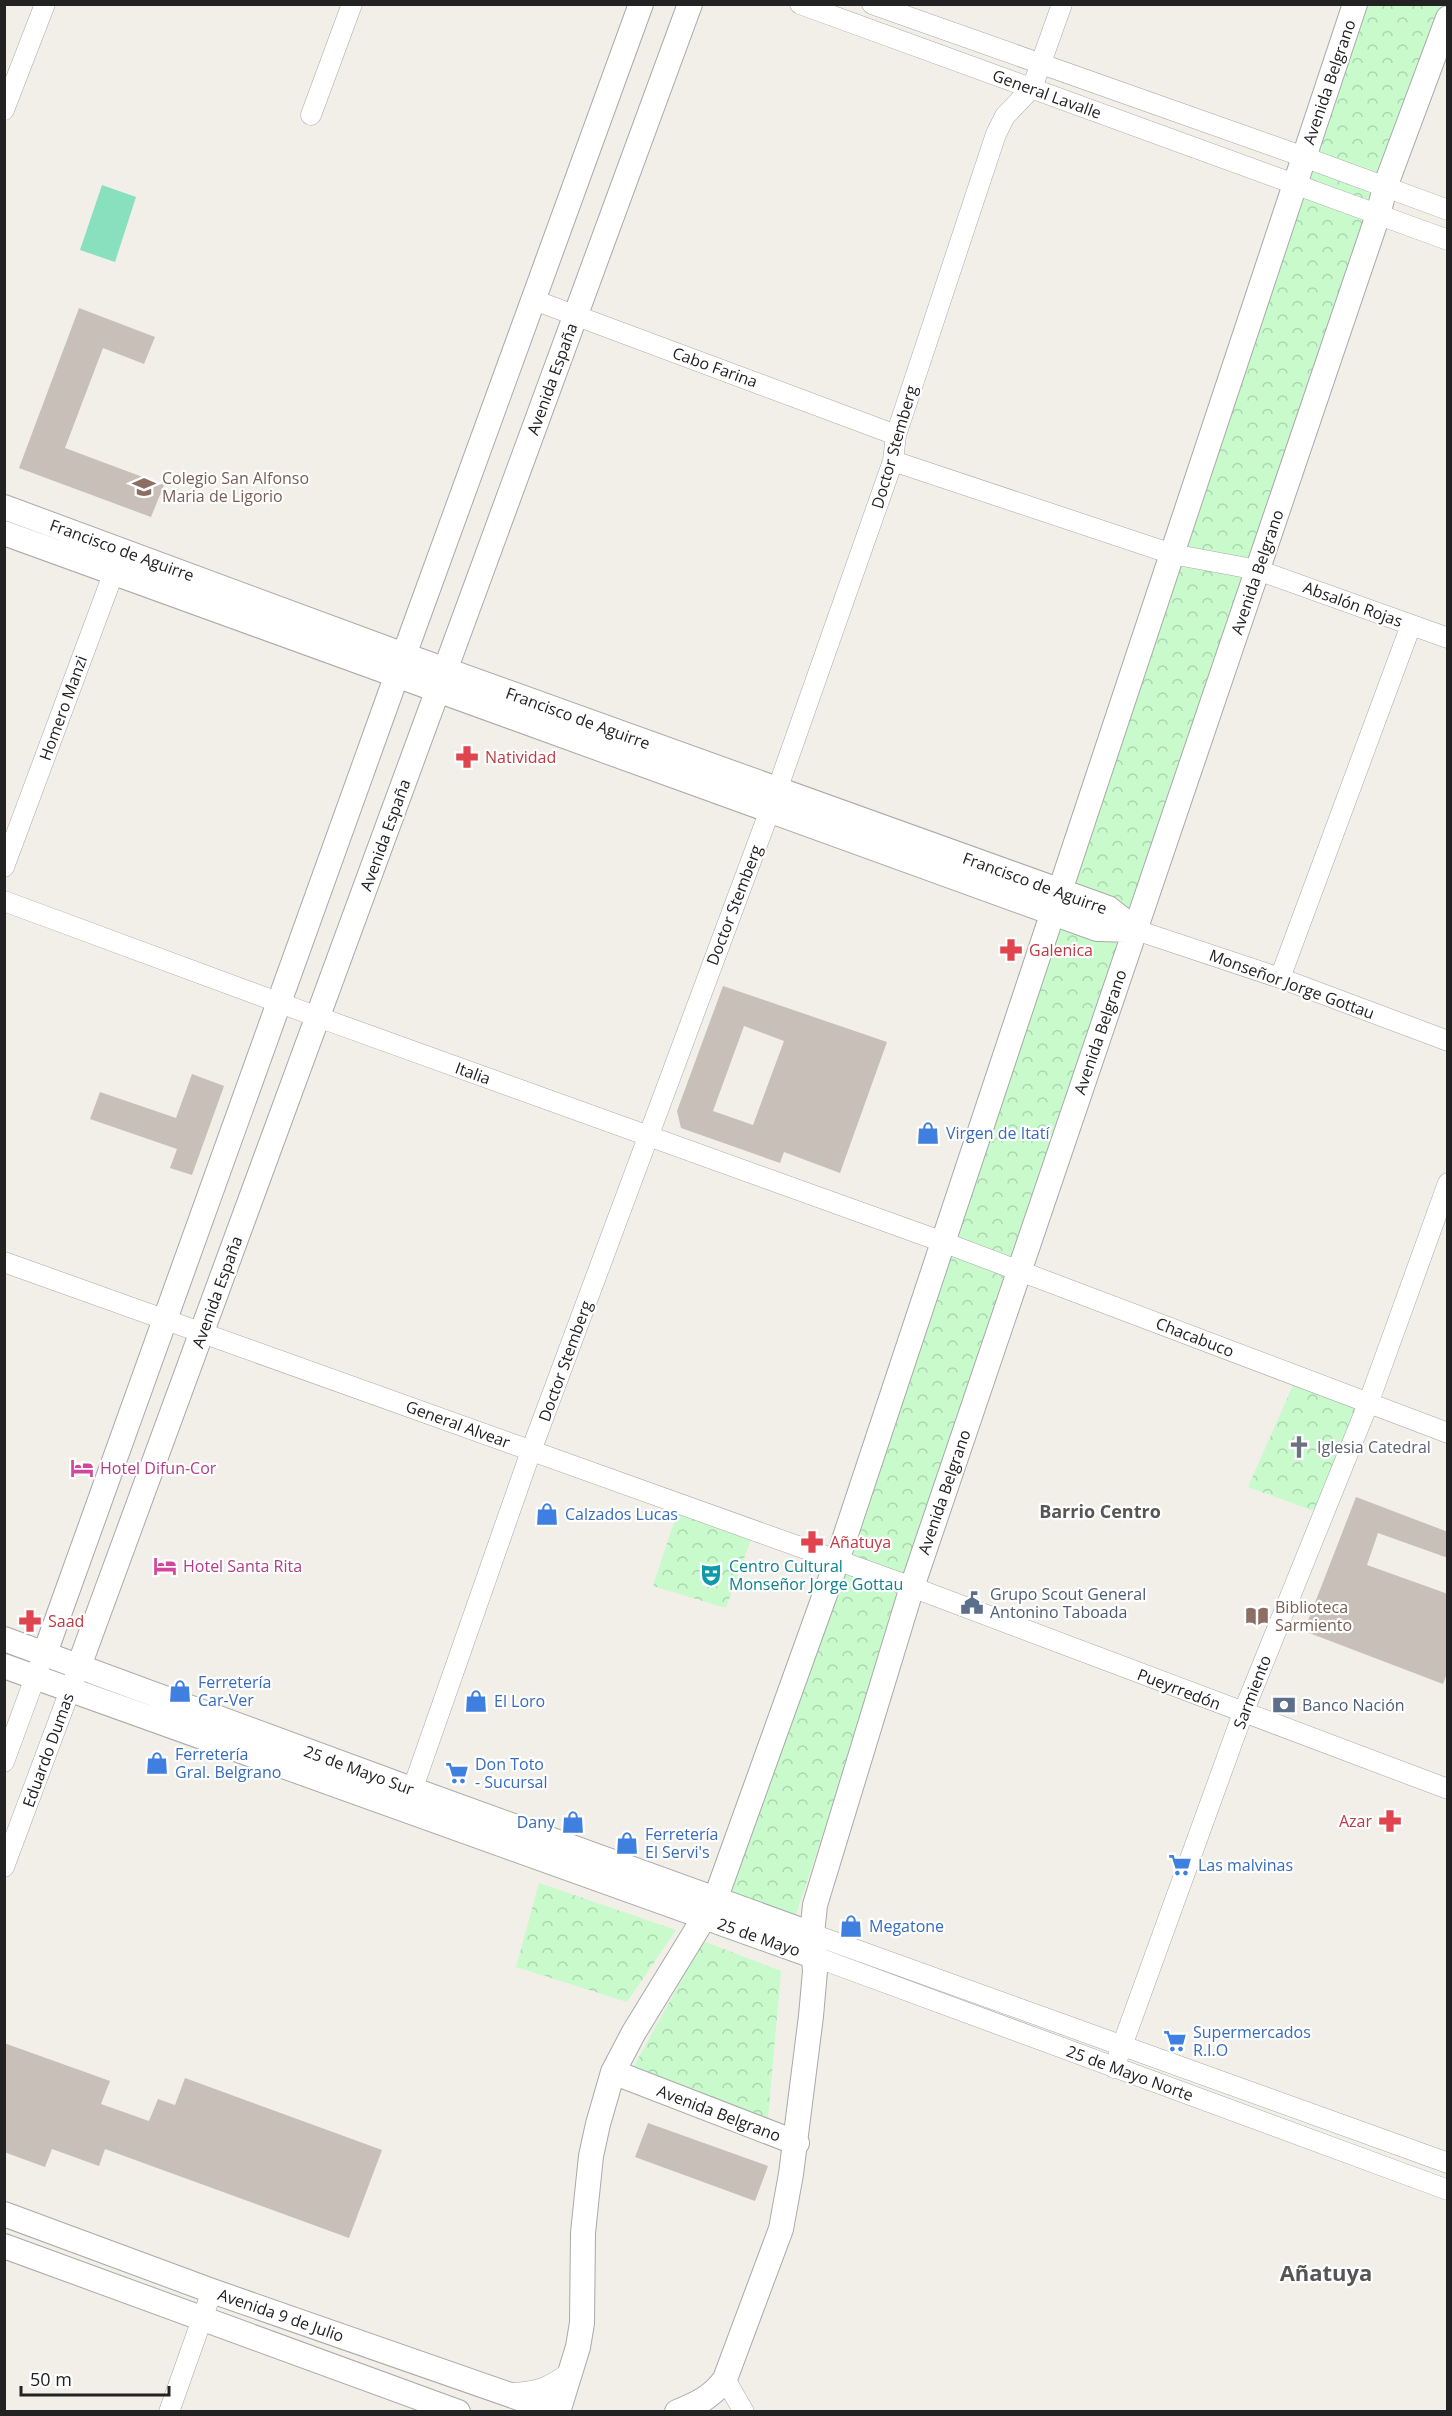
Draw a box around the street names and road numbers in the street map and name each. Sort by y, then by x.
street label: Avenida Belgrano [1297,17,1361,147]
street label: General Lavalle [990,64,1104,124]
street label: Avenida España [522,320,582,438]
street label: Cabo Farina [669,341,761,393]
street label: Doctor Stemberg [866,383,922,511]
street label: Avenida Belgrano [1225,507,1289,637]
street label: Francisco de Aguirre [47,514,197,586]
street label: Absalón Rojas [1300,576,1406,632]
street label: Homero Manzi [34,652,92,764]
street label: Francisco de Aguirre [503,682,653,754]
street label: Avenida España [355,776,415,894]
street label: Doctor Stemberg [701,841,767,968]
street label: Francisco de Aguirre [960,847,1110,919]
street label: Monseñor Jorge Gottau [1206,944,1378,1024]
street label: Avenida Belgrano [1068,967,1132,1097]
street label: Italia [452,1057,494,1089]
street label: Avenida España [187,1233,247,1351]
street label: Doctor Stemberg [533,1297,597,1425]
street label: Chacabuco [1153,1312,1237,1362]
street label: General Alvear [403,1395,514,1453]
street label: Avenida Belgrano [912,1427,976,1557]
street label: Sarmiento [1228,1652,1276,1732]
street label: Pueyrredón [1134,1663,1224,1715]
street label: Eduardo Dumas [17,1690,79,1810]
street label: 25 de Mayo Sur [301,1740,417,1800]
street label: 25 de Mayo [715,1913,803,1961]
street label: 25 de Mayo Norte [1064,2040,1196,2106]
street label: Avenida Belgrano [654,2079,784,2147]
street label: Avenida 9 de Julio [215,2283,347,2347]

